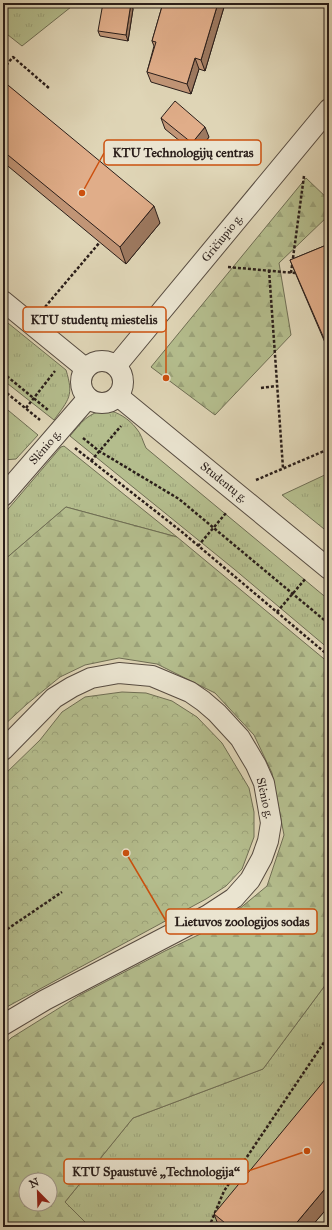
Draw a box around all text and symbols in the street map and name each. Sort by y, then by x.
callout: KTU Technologijų centras [104,140,261,165]
text: KTU Technologijų centras [113,145,254,161]
street label: Gričiupio g. [199,211,246,265]
callout: KTU studentų miestelis [23,307,166,332]
text: KTU studentų miestelis [31,312,158,328]
street label: Slėnio g. [26,427,65,468]
street label: Studentų g. [197,459,250,506]
street label: Slėnio g. [253,776,277,820]
callout: Lietuvos zoologijos sodas [166,909,317,934]
text: Lietuvos zoologijos sodas [175,914,310,930]
callout: KTU Spaustuvė „Technologija“ [64,1159,248,1184]
text: KTU Spaustuvė „Technologija“ [72,1164,240,1180]
north arrow [18,1172,58,1212]
text: N [27,1175,42,1191]

